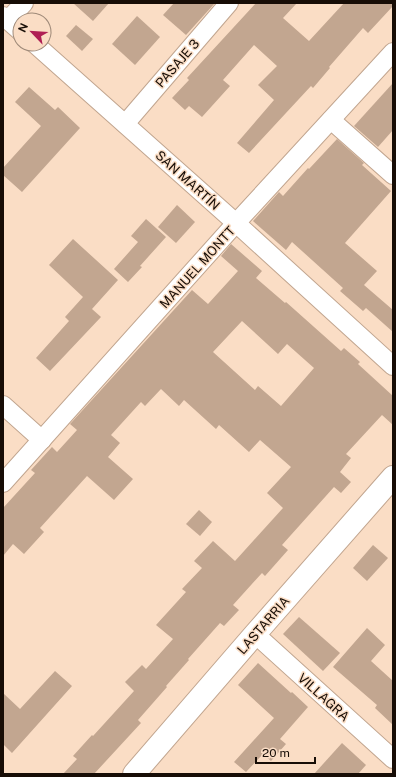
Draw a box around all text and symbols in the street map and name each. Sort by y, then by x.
north arrow [12,12,52,52]
text: N [16,21,30,34]
street label: PASAJE 3 [152,36,202,90]
street label: SAN MARTÍN [152,147,224,213]
street label: MANUEL MONTT [157,223,238,311]
street label: LASTARRIA [234,593,293,657]
street label: VILLAGRA [295,670,352,724]
scale bar [256,739,315,765]
text: 20 m [262,746,290,760]

